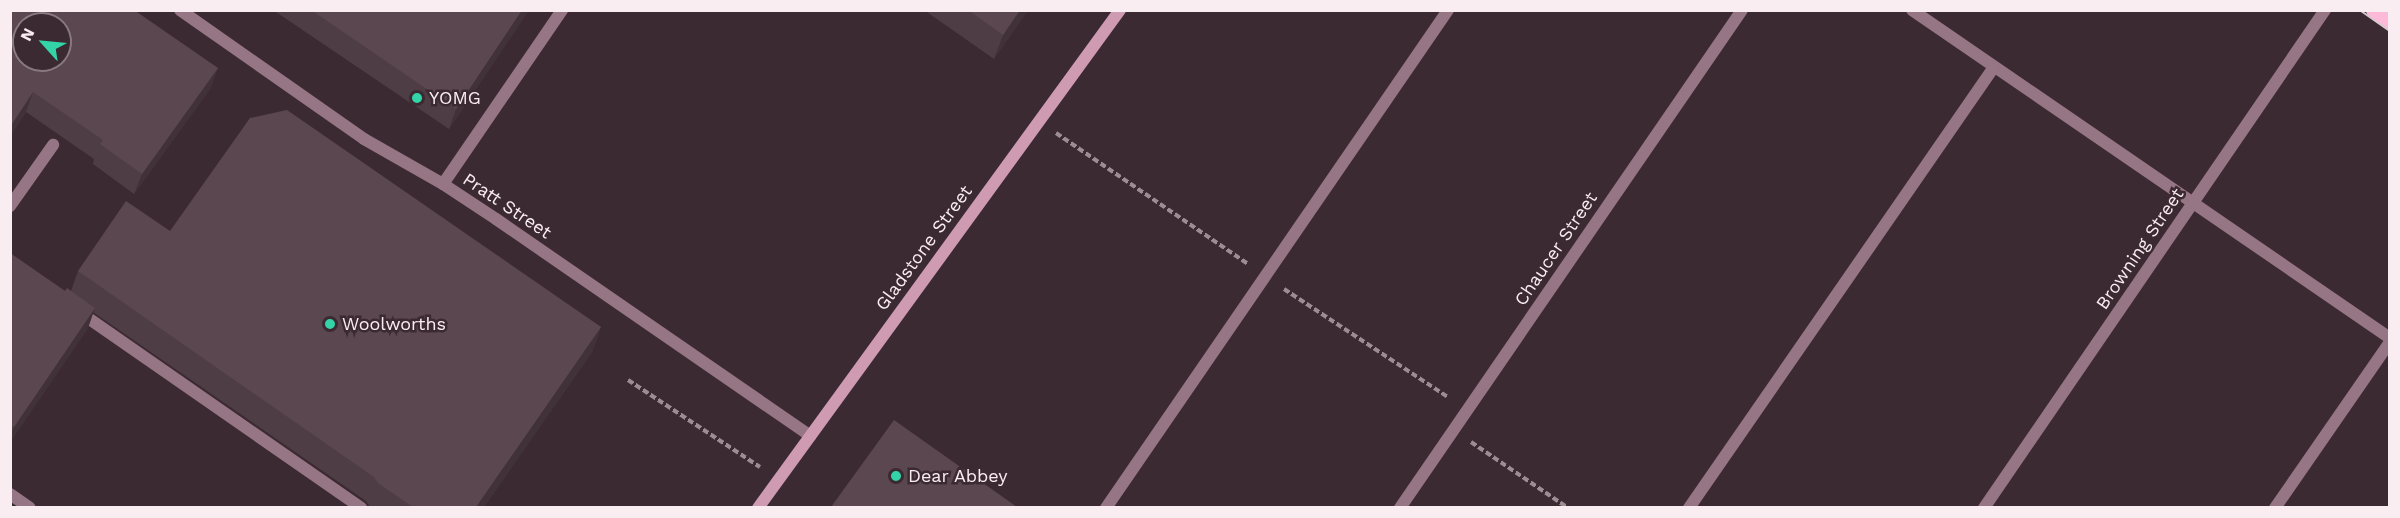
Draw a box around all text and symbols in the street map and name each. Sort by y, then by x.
north arrow [12,12,72,72]
text: N [16,25,38,44]
place label: YOMG [429,87,481,109]
marker: YOMG [410,91,424,105]
street label: Pratt Street [459,168,555,244]
street label: Gladstone Street [871,181,977,315]
street label: Browning Street [2092,184,2188,314]
street label: Chaucer Street [1510,188,1602,310]
place label: Woolworths [342,313,446,335]
marker: Woolworths [323,317,337,331]
place label: Dear Abbey [908,465,1009,487]
marker: Dear Abbey [889,469,903,483]

